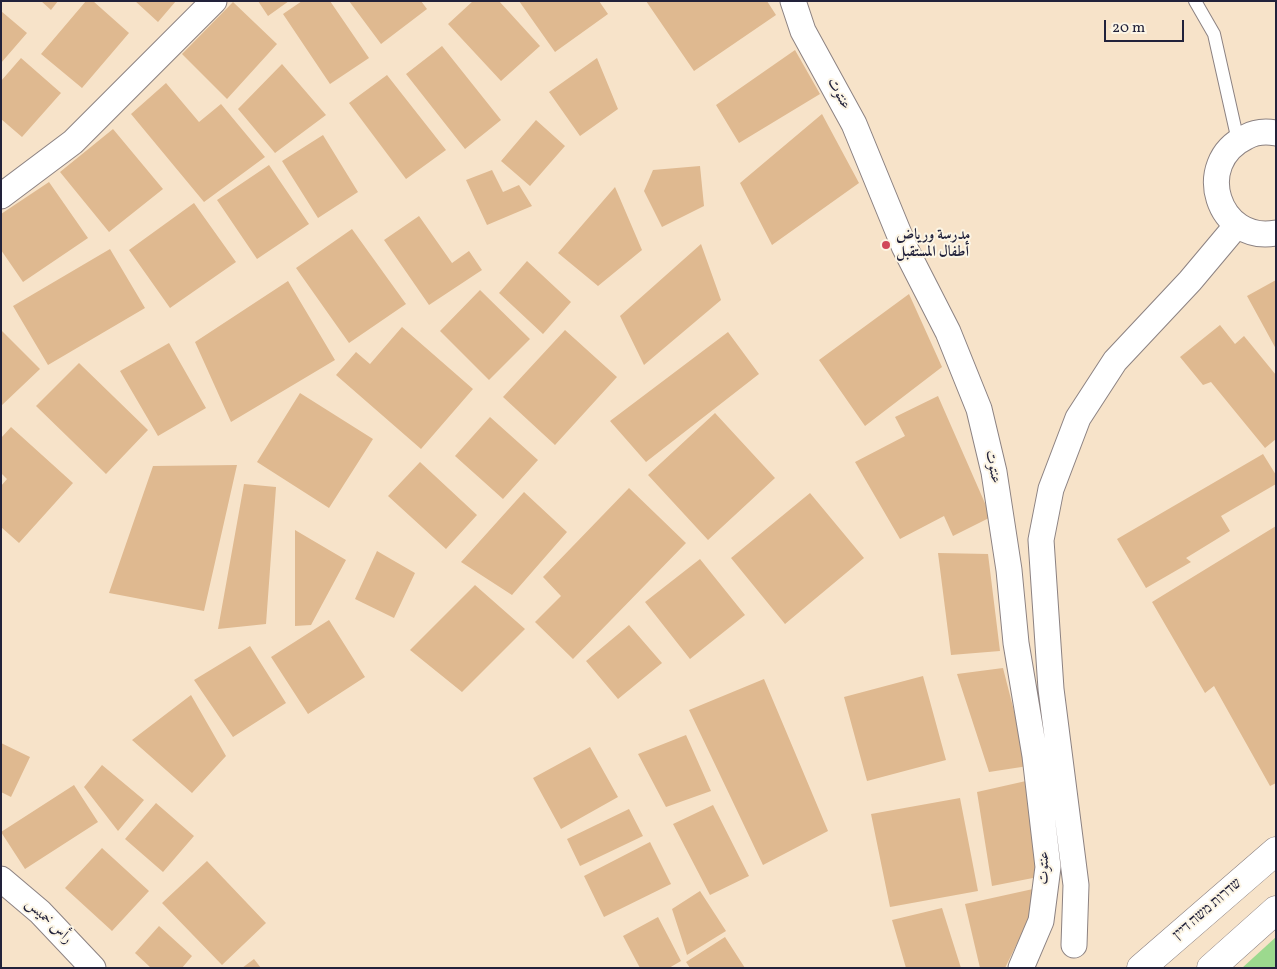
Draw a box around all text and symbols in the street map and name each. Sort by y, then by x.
scale bar [1107,10,1187,42]
text: 20 m [1112,18,1145,39]
street label: عنتوت [822,75,854,113]
place label: مدرسة ورياض أطفال المستقبل [896,227,970,262]
marker: مدرسة ورياض أطفال المستقبل [880,239,892,251]
street label: عنتوت [980,449,1004,485]
street label: عنتوت [1036,851,1054,885]
street label: שדרות משה דיין [1170,875,1246,945]
street label: رأس خميس [21,895,75,949]

